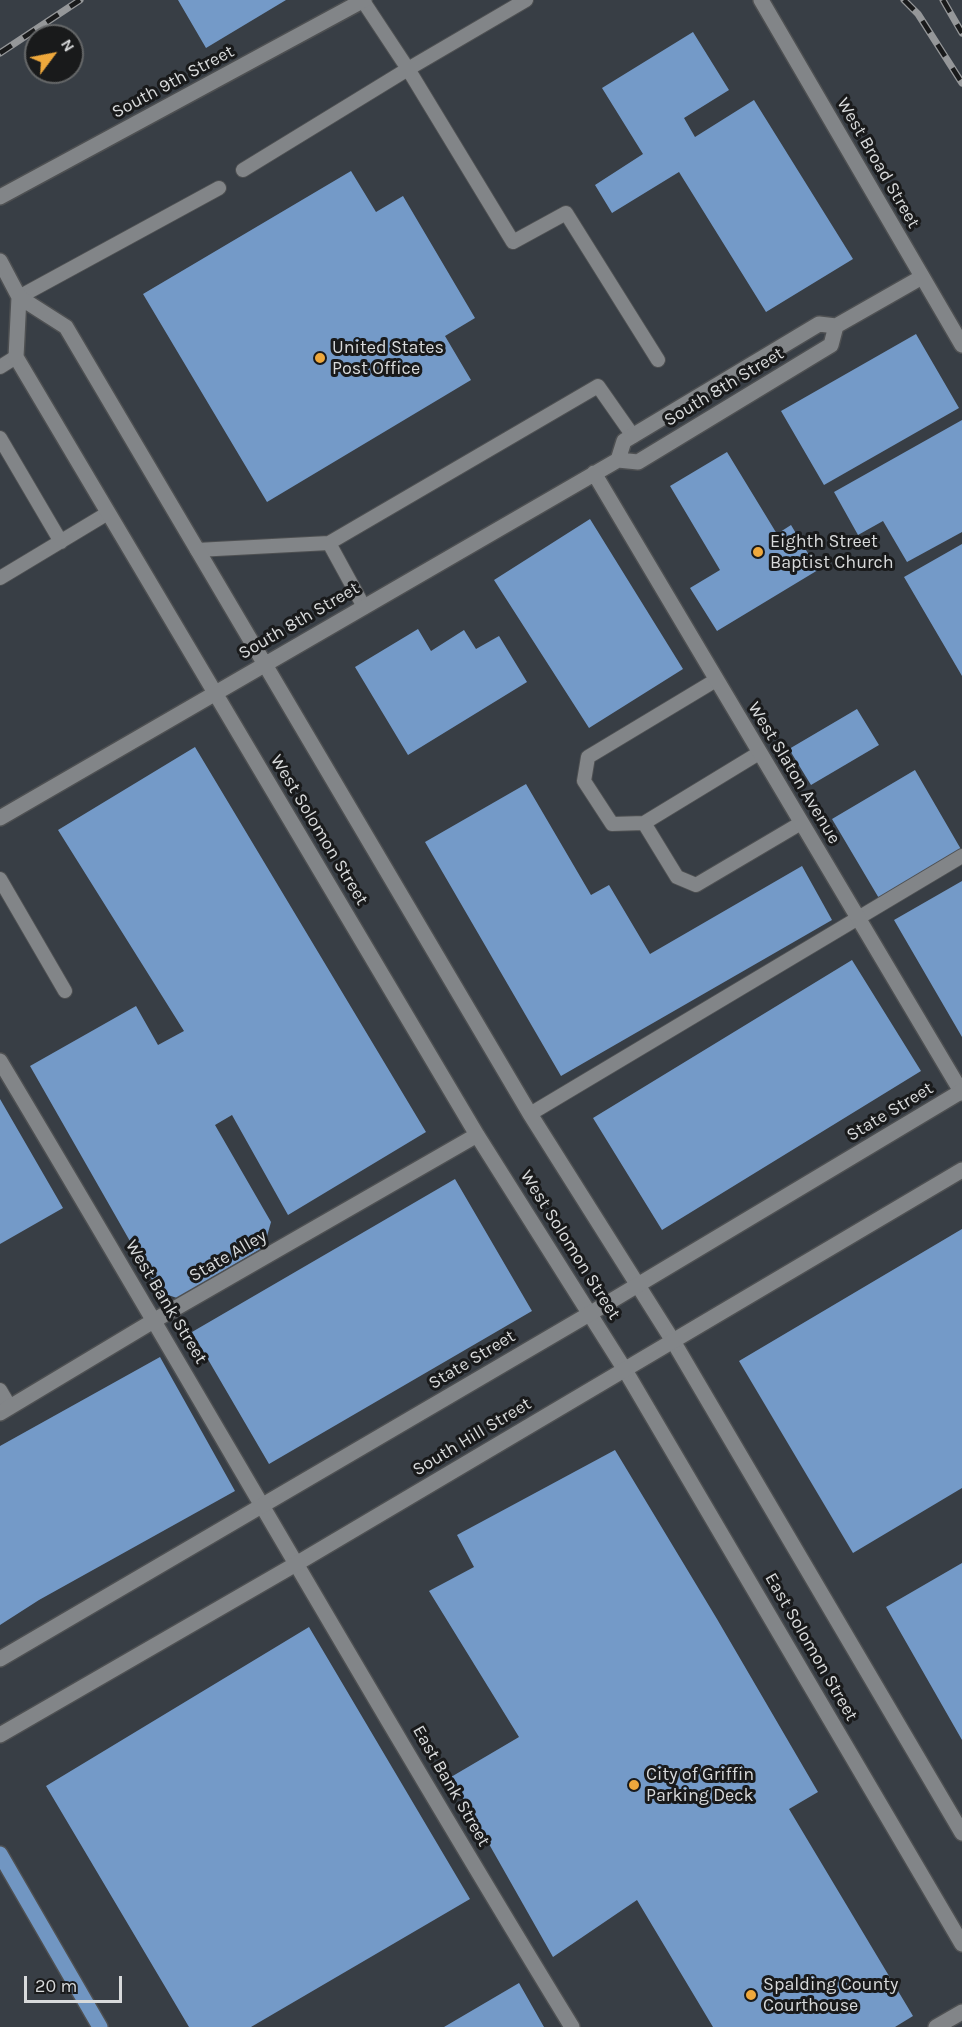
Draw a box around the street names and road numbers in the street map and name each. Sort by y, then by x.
street label: South 9th Street [108,41,238,123]
street label: West Broad Street [832,94,924,232]
street label: South 8th Street [660,343,788,431]
street label: South 8th Street [235,578,363,664]
street label: West Slaton Avenue [743,698,845,848]
street label: West Solomon Street [265,751,373,909]
street label: State Street [843,1078,937,1146]
street label: West Solomon Street [515,1166,625,1324]
street label: State Alley [185,1225,271,1287]
street label: West Bank Street [120,1236,212,1368]
street label: State Street [425,1326,519,1394]
street label: South Hill Street [409,1393,535,1481]
street label: East Solomon Street [760,1569,862,1725]
street label: East Bank Street [408,1722,494,1850]

